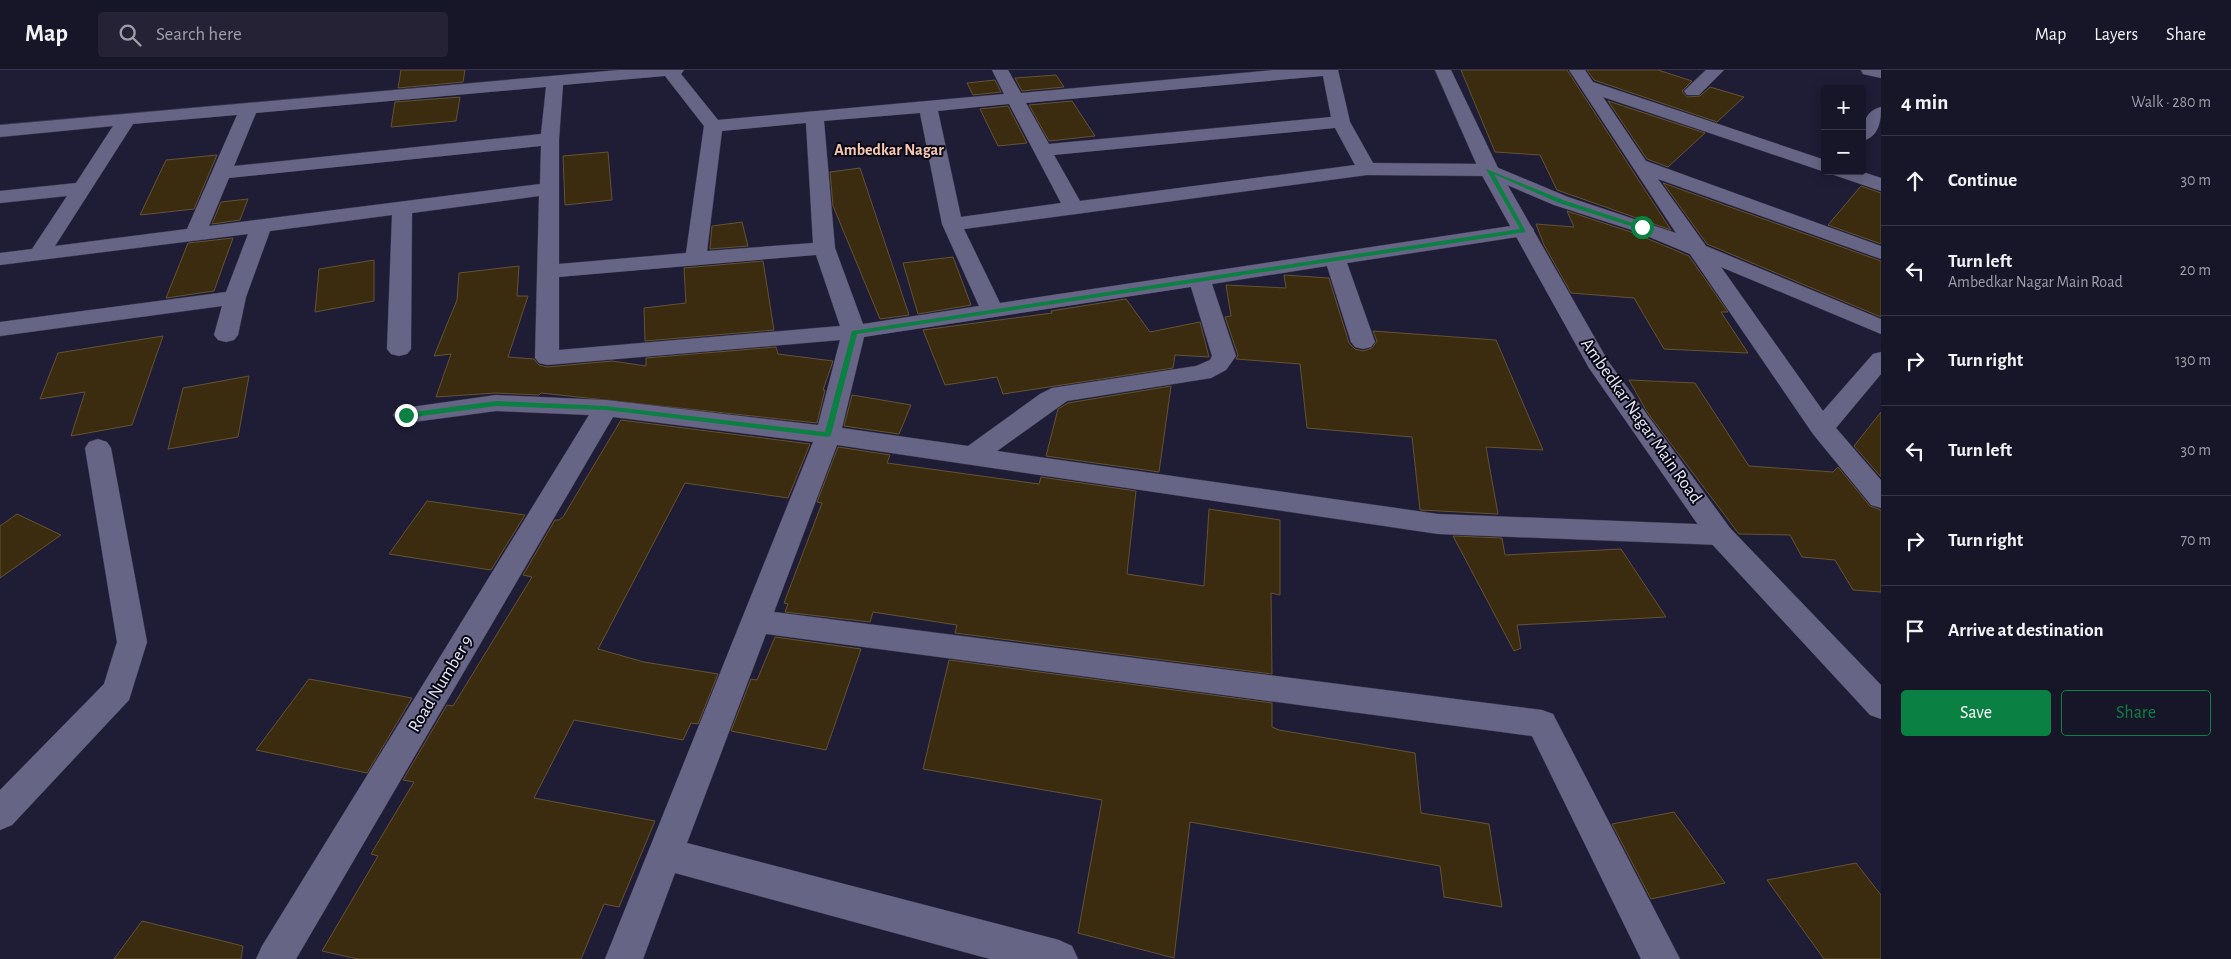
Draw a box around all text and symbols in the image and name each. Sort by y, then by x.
search box [98,12,448,57]
icon: search [116,21,144,49]
text: Map [25,22,68,46]
text: Search here [156,25,242,44]
text: Map [2035,26,2066,44]
text: Layers [2094,26,2138,44]
text: Share [2166,26,2206,44]
map controls [1821,85,1866,175]
button: + [1821,85,1866,130]
text: 4 min [1901,92,1948,113]
text: Walk · 280 m [2131,94,2211,110]
button: − [1821,130,1866,175]
district label: Ambedkar Nagar [834,142,944,158]
icon: ahead [1901,167,1929,195]
text: Continue [1948,171,2017,190]
text: 30 m [2181,172,2211,188]
route start [1631,216,1654,239]
text: Turn left [1948,252,2012,271]
icon: left [1901,257,1929,285]
text: 20 m [2180,262,2211,278]
text: Ambedkar Nagar Main Road [1948,274,2123,290]
street label: Ambedkar Nagar Main Road [1577,335,1705,507]
icon: right [1901,347,1929,375]
text: Turn right [1948,351,2023,370]
text: 130 m [2175,352,2211,368]
route end [395,404,418,427]
icon: left [1901,437,1929,465]
text: Turn left [1948,441,2012,460]
text: 30 m [2181,442,2211,458]
icon: right [1901,527,1929,555]
text: Turn right [1948,531,2023,550]
text: 70 m [2180,532,2211,548]
icon: arrive [1901,617,1929,645]
text: Arrive at destination [1948,621,2104,640]
street label: Road Number 9 [405,633,477,735]
button: Save [1901,690,2051,736]
button: Share [2061,690,2211,736]

